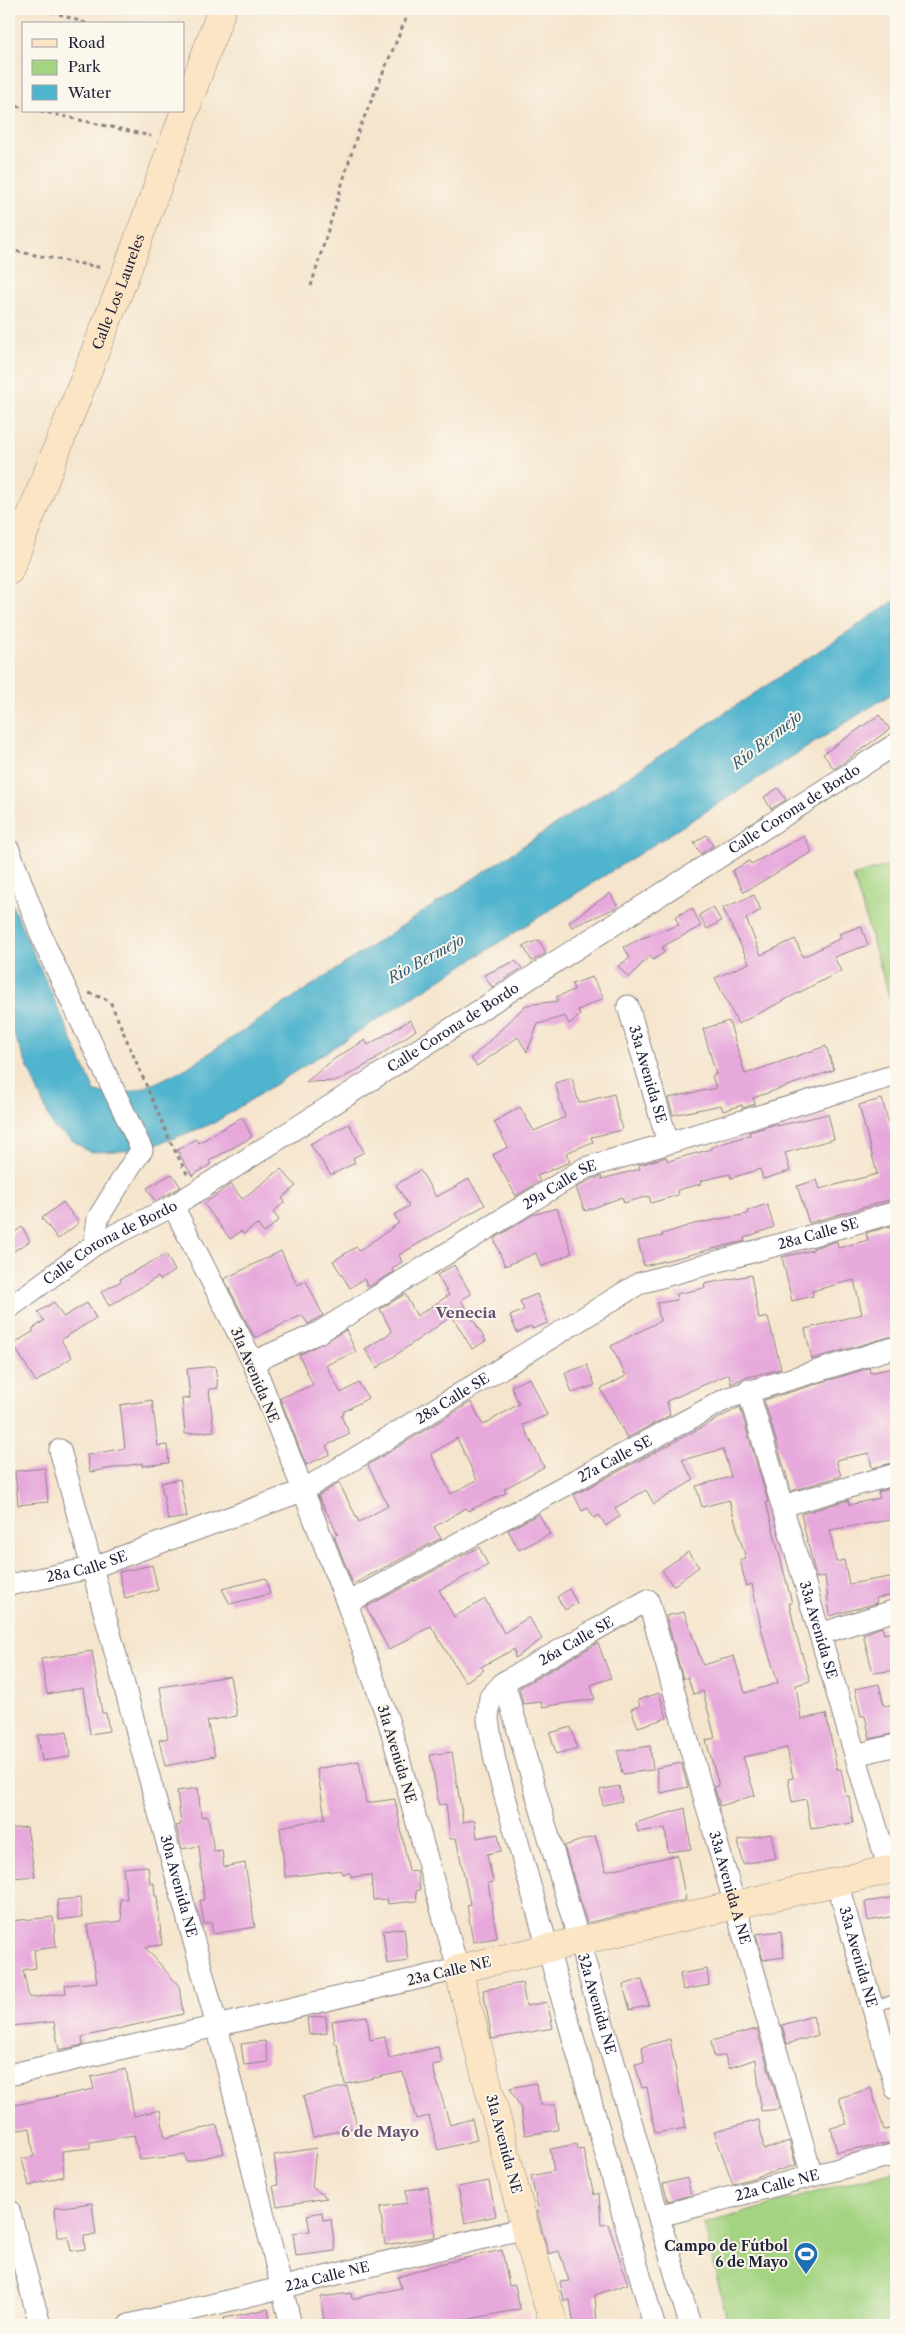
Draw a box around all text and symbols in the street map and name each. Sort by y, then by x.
legend [22,22,185,112]
text: Road [68,33,105,52]
text: Park [68,57,102,76]
text: Water [67,83,112,102]
street label: Calle Los Laureles [88,231,149,352]
water label: Río Bermejo [727,706,806,774]
street label: Calle Corona de Bordo [725,760,863,858]
water label: Río Bermejo [383,930,467,988]
street label: Calle Corona de Bordo [384,979,522,1076]
street label: 33a Avenida SE [625,1023,671,1125]
street label: 29a Calle SE [519,1156,599,1213]
street label: Calle Corona de Bordo [39,1196,180,1289]
street label: 28a Calle SE [775,1214,861,1253]
district label: Venecia [435,1303,497,1322]
street label: 31a Avenida NE [227,1324,283,1426]
street label: 28a Calle SE [412,1369,493,1428]
street label: 27a Calle SE [574,1432,655,1486]
street label: 28a Calle SE [45,1547,130,1586]
street label: 33a Avenida SE [796,1579,841,1681]
street label: 26a Calle SE [535,1613,617,1669]
street label: 31a Avenida NE [373,1702,421,1806]
street label: 33a Avenida A NE [705,1829,755,1946]
street label: 30a Avenida NE [156,1833,201,1939]
street label: 33a Avenida NE [835,1904,881,2010]
street label: 32a Avenida NE [574,1951,620,2056]
street label: 23a Calle NE [405,1953,493,1989]
street label: 31a Avenida NE [482,2092,526,2196]
district label: 6 de Mayo [341,2122,419,2141]
street label: 22a Calle NE [733,2165,821,2205]
place label: Campo de Fútbol 6 de Mayo [664,2237,788,2271]
sports icon: Campo de Fútbol 6 de Mayo [793,2241,819,2275]
street label: 22a Calle NE [283,2257,371,2295]

